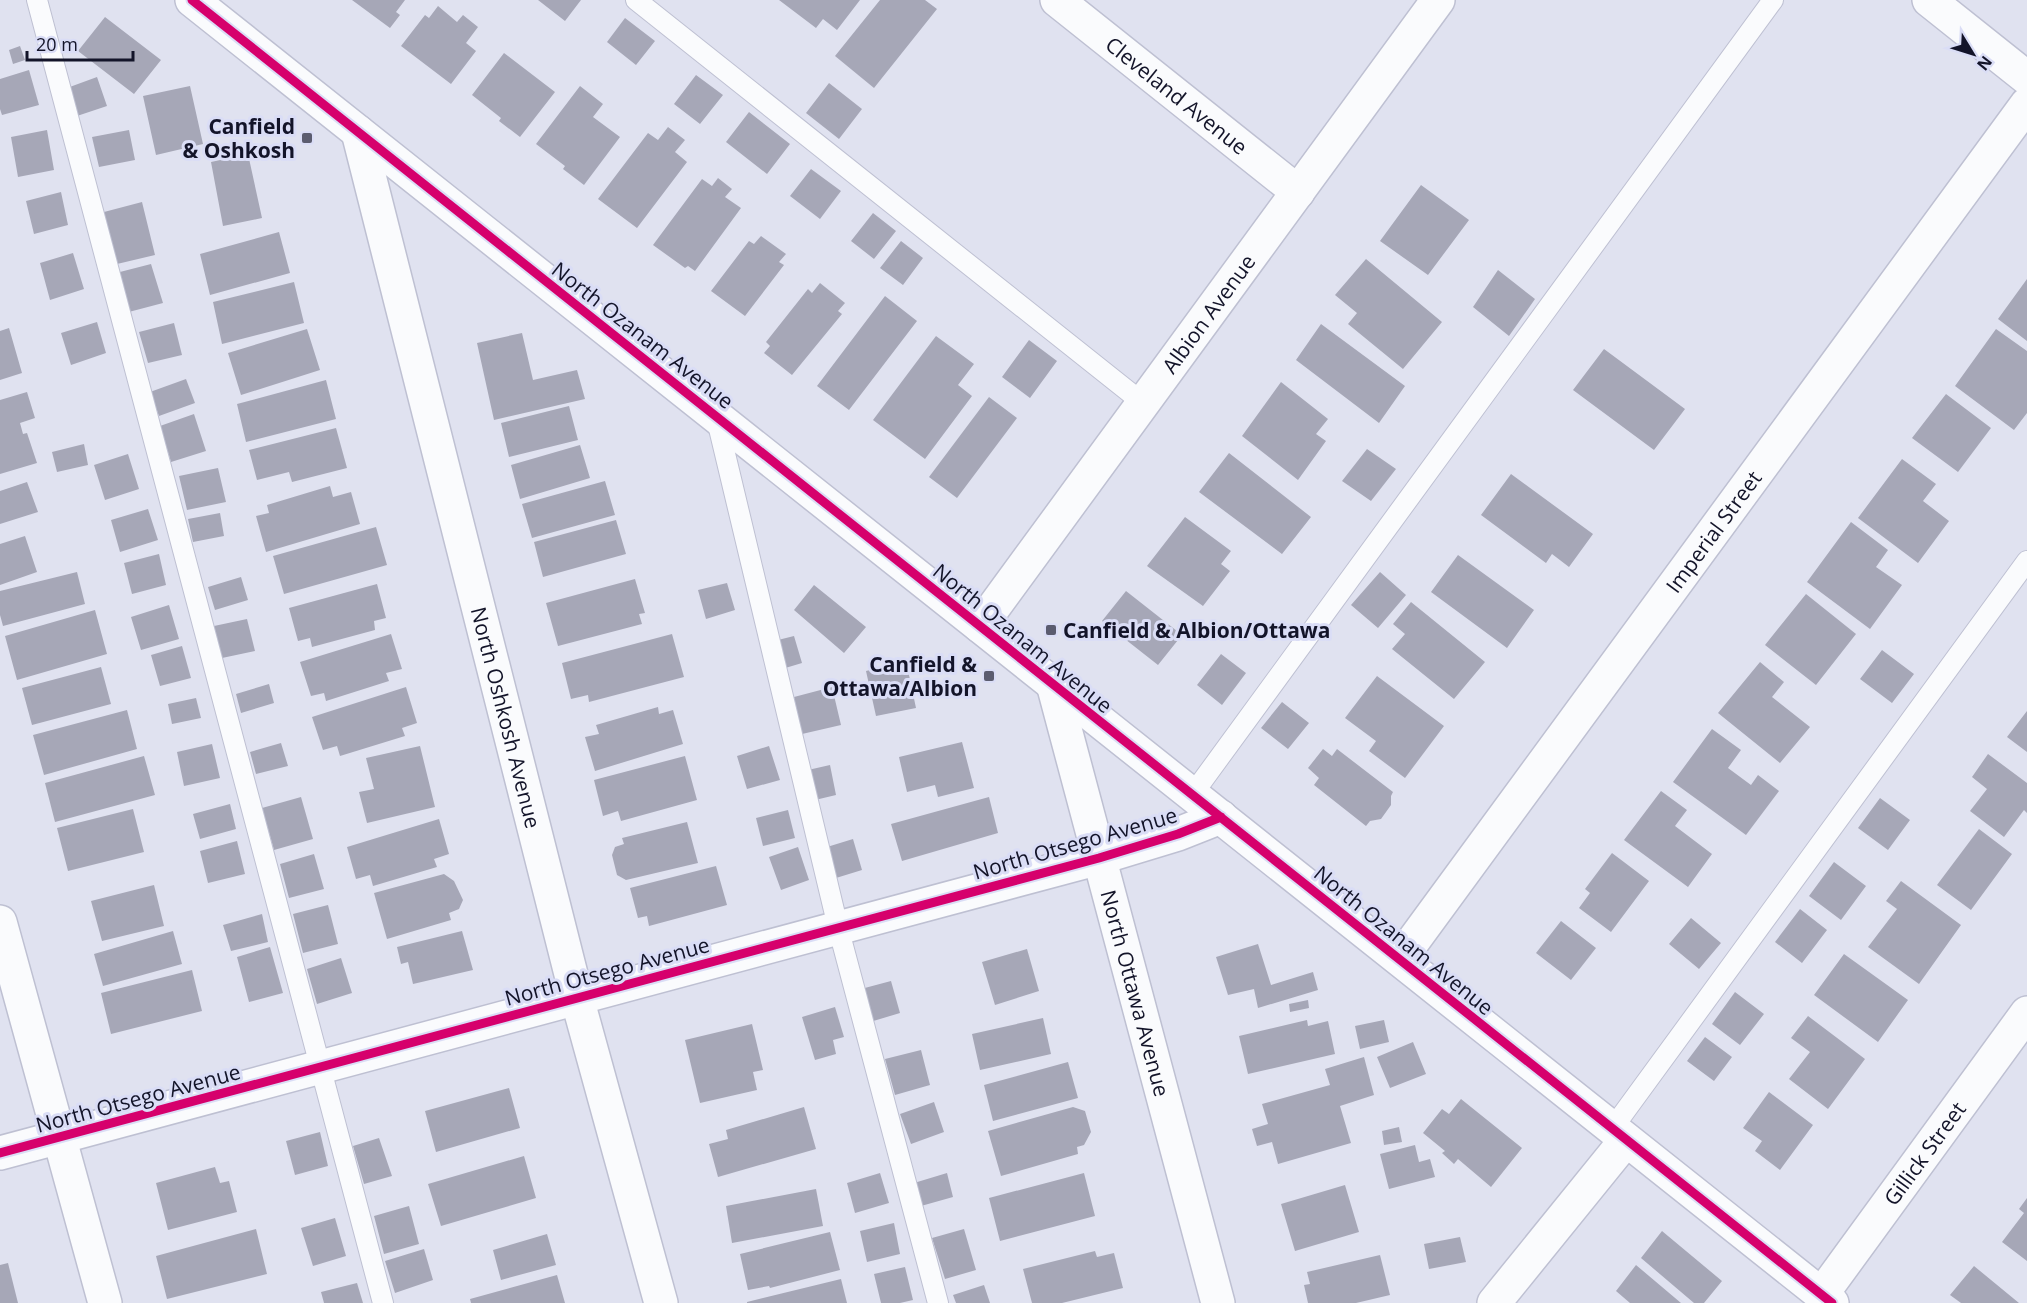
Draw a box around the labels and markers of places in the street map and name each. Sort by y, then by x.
place label: Canfield & Oshkosh [183,112,295,164]
marker: Canfield & Oshkosh [300,131,314,145]
place label: Canfield & Albion/Ottawa [1063,616,1331,644]
marker: Canfield & Albion/Ottawa [1044,623,1058,637]
place label: Canfield & Ottawa/Albion [823,650,977,702]
marker: Canfield & Ottawa/Albion [982,669,996,683]

